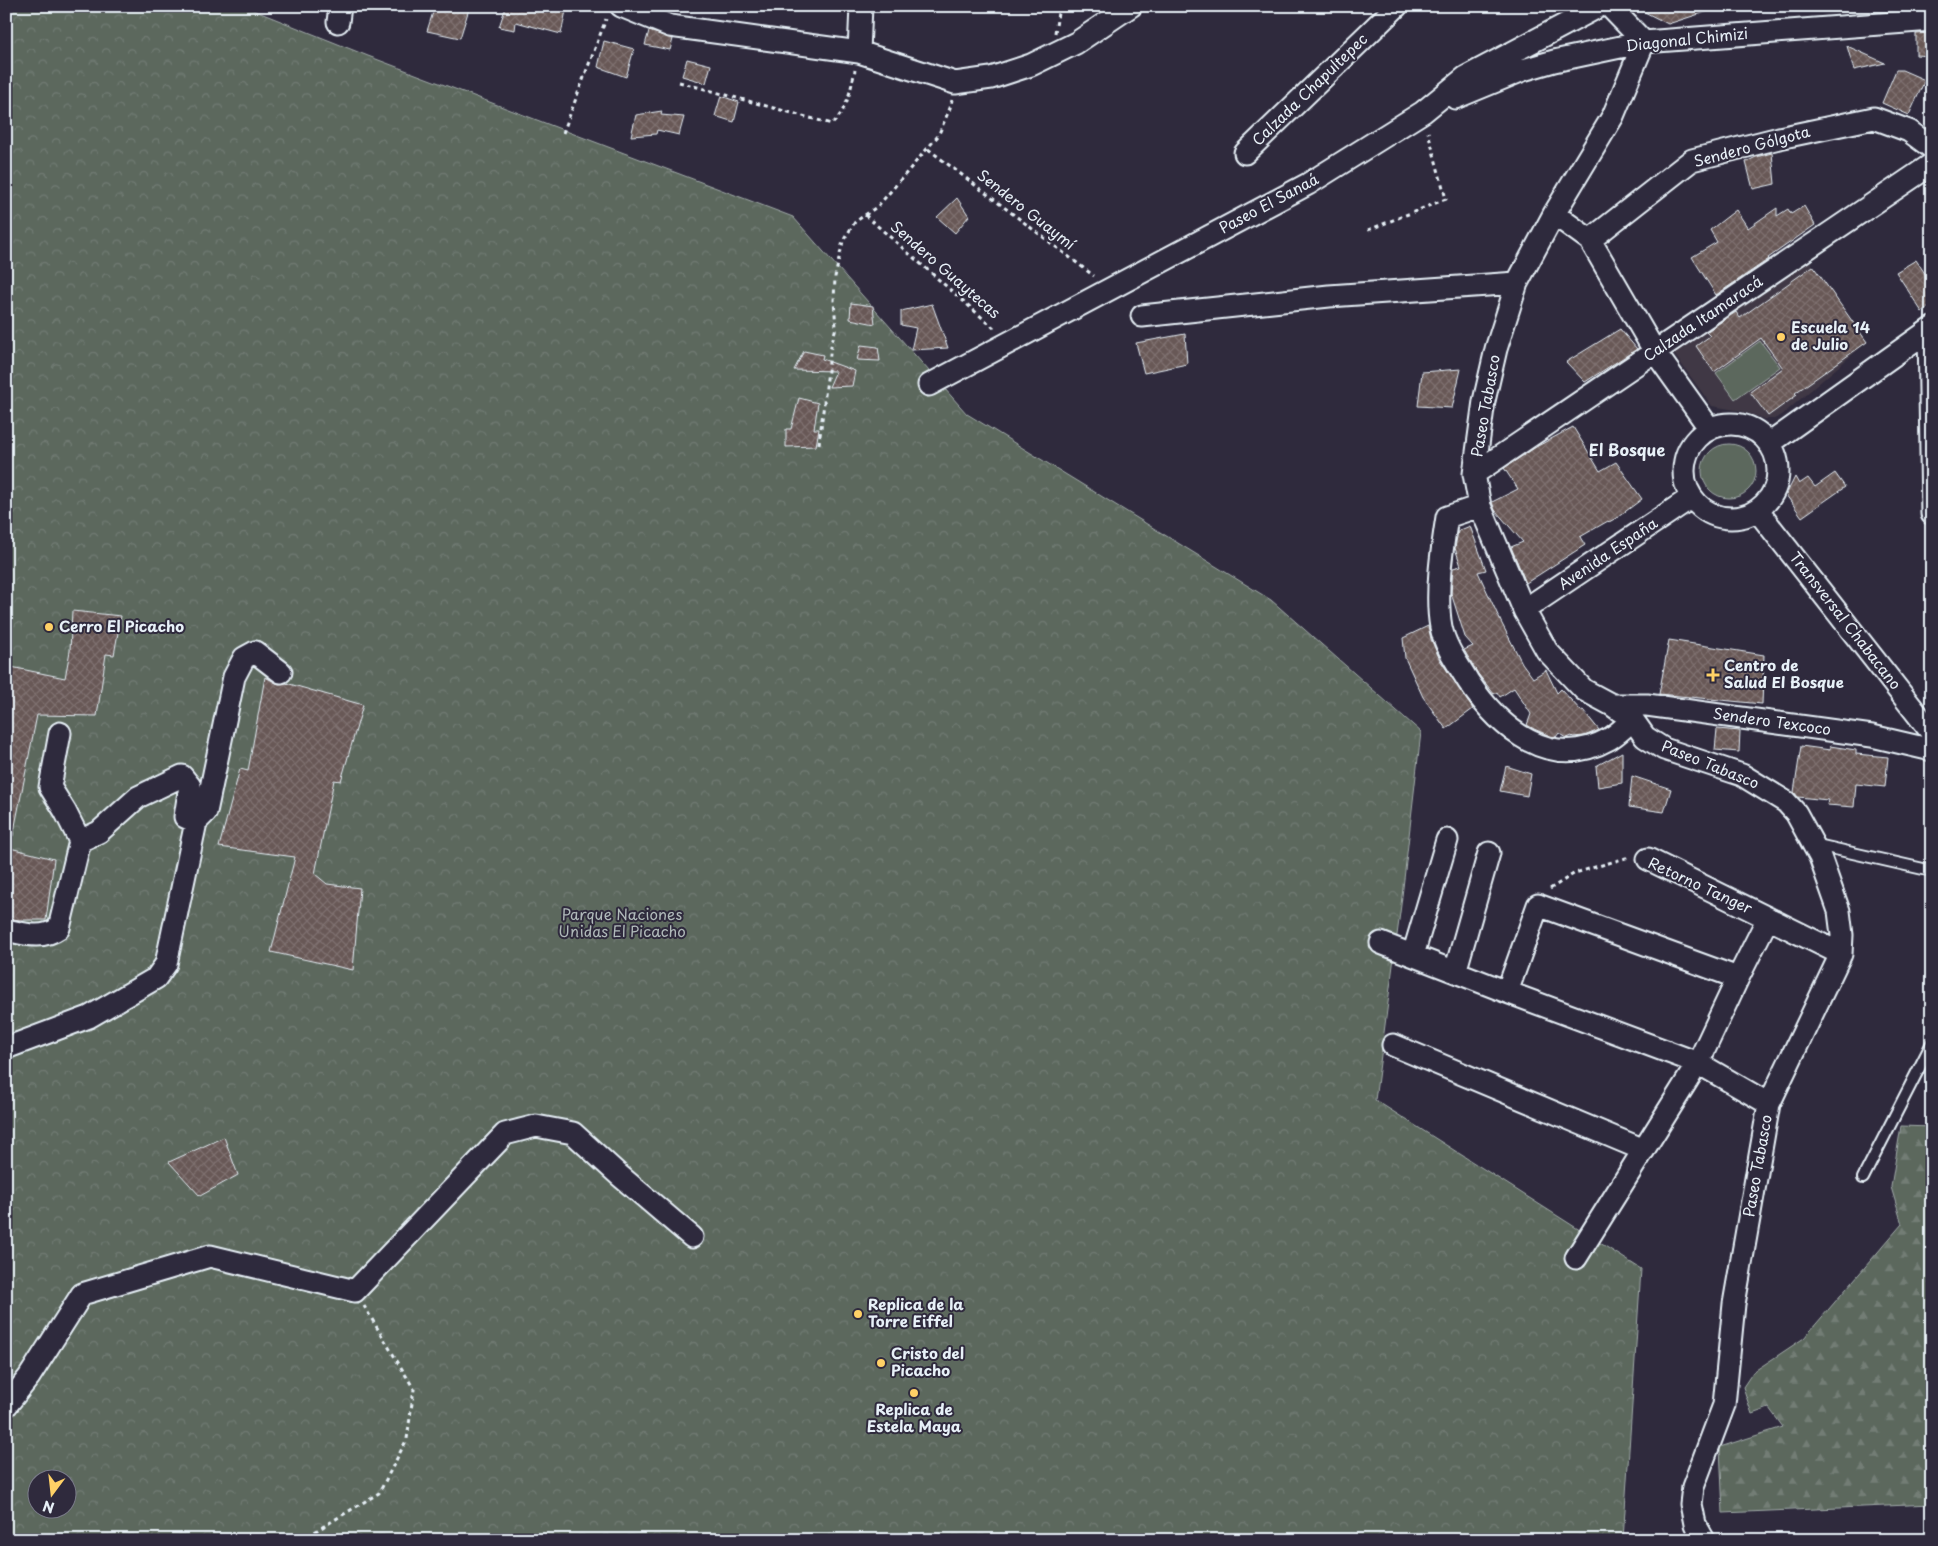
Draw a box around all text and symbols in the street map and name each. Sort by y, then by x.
street label: Diagonal Chimizi [1625,21,1749,56]
street label: Calzada Chapultepec [1246,27,1372,150]
street label: Sendero Gólgota [1691,119,1813,172]
street label: Sendero Guaymí [973,163,1082,255]
street label: Paseo El Sanaá [1214,166,1323,239]
street label: Sendero Guaytecas [886,215,1006,323]
street label: Calzada Itamaracá [1638,269,1767,366]
place label: Escuela 14 de Julio [1791,315,1870,355]
marker: Escuela 14 de Julio [1775,331,1787,343]
street label: Paseo Tabasco [1464,353,1505,459]
district label: El Bosque [1589,437,1665,461]
street label: Avenida España [1553,511,1662,595]
street label: Transversal Chabacano [1785,546,1907,694]
place label: Cerro El Picacho [59,614,184,637]
marker: Cerro El Picacho [43,621,55,633]
place label: Centro de Salud El Bosque [1724,653,1844,693]
marker: Centro de Salud El Bosque [1706,668,1720,682]
street label: Sendero Texcoco [1712,701,1833,740]
street label: Paseo Tabasco [1658,734,1763,794]
street label: Retorno Tanger [1645,850,1757,919]
park label: Parque Naciones Unidas El Picacho [558,902,686,942]
street label: Paseo Tabasco [1736,1113,1777,1219]
place label: Replica de la Torre Eiffel [868,1292,964,1332]
marker: Replica de la Torre Eiffel [852,1308,864,1320]
place label: Cristo del Picacho [891,1341,964,1381]
marker: Cristo del Picacho [875,1357,887,1369]
marker: Replica de Estela Maya [908,1387,920,1399]
place label: Replica de Estela Maya [867,1397,962,1437]
north arrow [28,1468,78,1518]
text: N [40,1495,57,1519]

